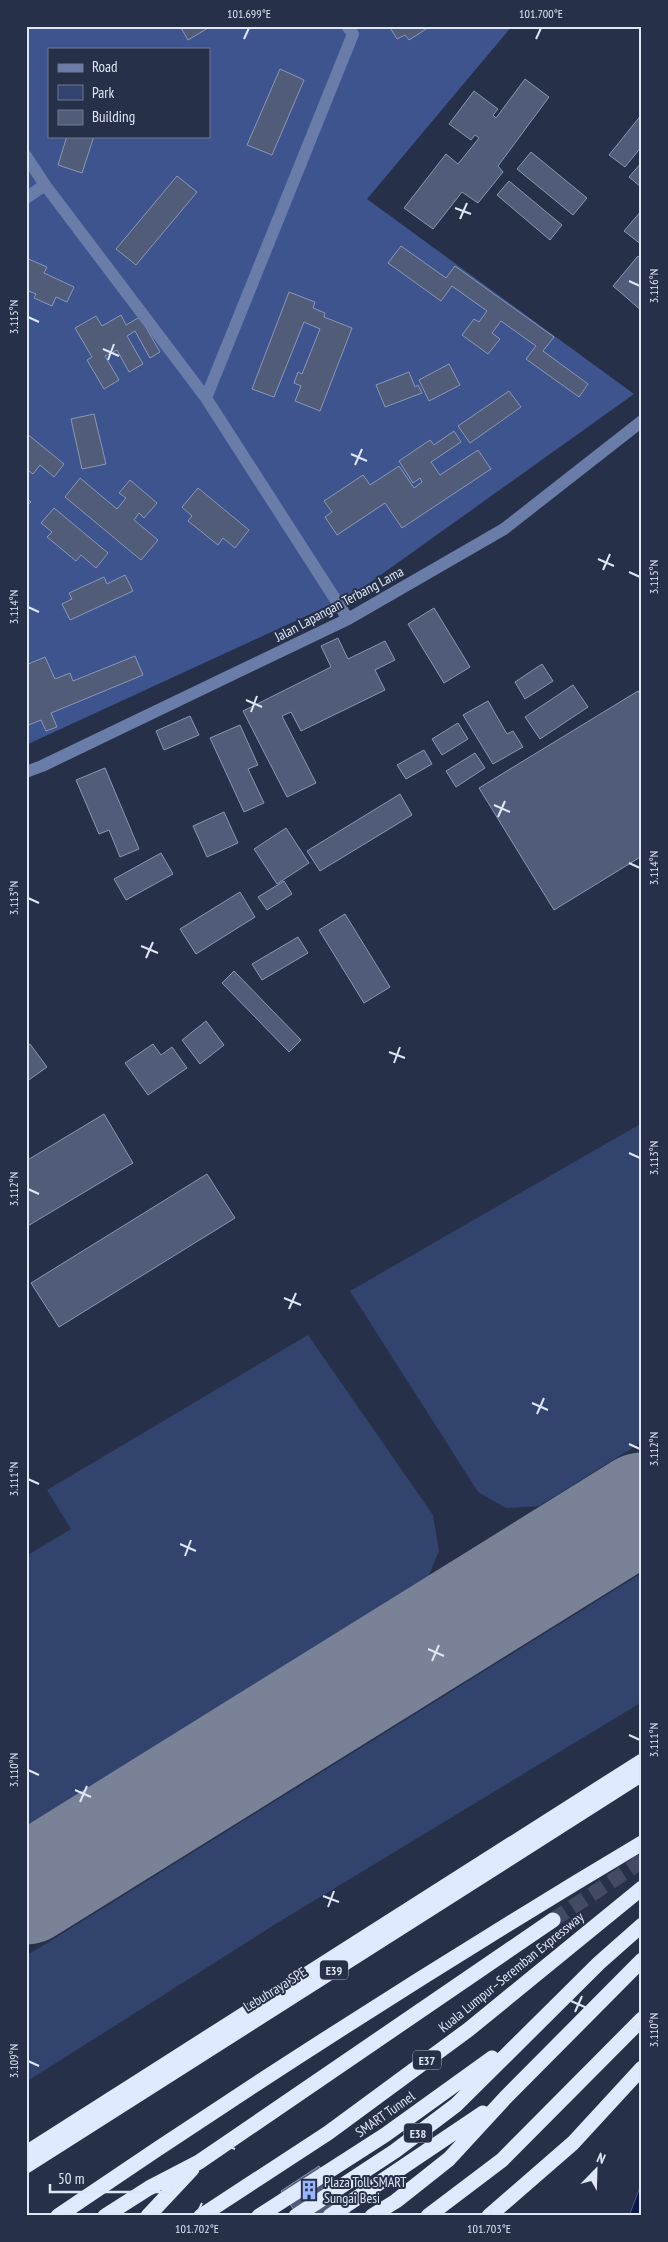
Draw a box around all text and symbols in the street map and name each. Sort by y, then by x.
text: 101.699°E [227,6,271,21]
text: 101.700°E [519,6,563,21]
legend [48,48,210,138]
text: Road [92,57,118,76]
text: Park [92,83,114,102]
text: Building [92,107,135,126]
text: 3.116°N [646,269,661,303]
text: 3.115°N [6,300,21,334]
text: 3.115°N [646,560,661,594]
street label: Jalan Lapangan Terbang Lama [270,562,407,646]
text: 3.114°N [6,590,21,624]
text: 3.114°N [646,851,661,885]
text: 3.113°N [6,881,21,915]
text: 3.113°N [646,1141,661,1175]
text: 3.112°N [6,1172,21,1206]
text: 3.112°N [646,1432,661,1466]
text: 3.111°N [6,1462,21,1496]
text: 3.111°N [646,1723,661,1757]
text: 3.110°N [6,1753,21,1787]
street label: Kuala Lumpur–Seremban Expressway [435,1907,588,2036]
road number: E39 [320,1960,348,1980]
street label: Lebuhraya SPE [240,1963,310,2015]
text: 3.110°N [646,2013,661,2047]
text: 3.109°N [6,2044,21,2078]
road number: E37 [413,2050,441,2070]
street label: SMART Tunnel [352,2087,419,2141]
road number: E38 [404,2124,432,2142]
north arrow [570,2144,620,2194]
text: N [594,2148,608,2168]
scale bar [50,2162,171,2194]
text: 50 m [58,2169,84,2188]
place label: Plaza Toll SMART Sungai Besi [324,2173,407,2207]
building icon: Plaza Toll SMART Sungai Besi [298,2179,320,2201]
text: 101.702°E [175,2221,219,2236]
text: 101.703°E [467,2221,511,2236]

